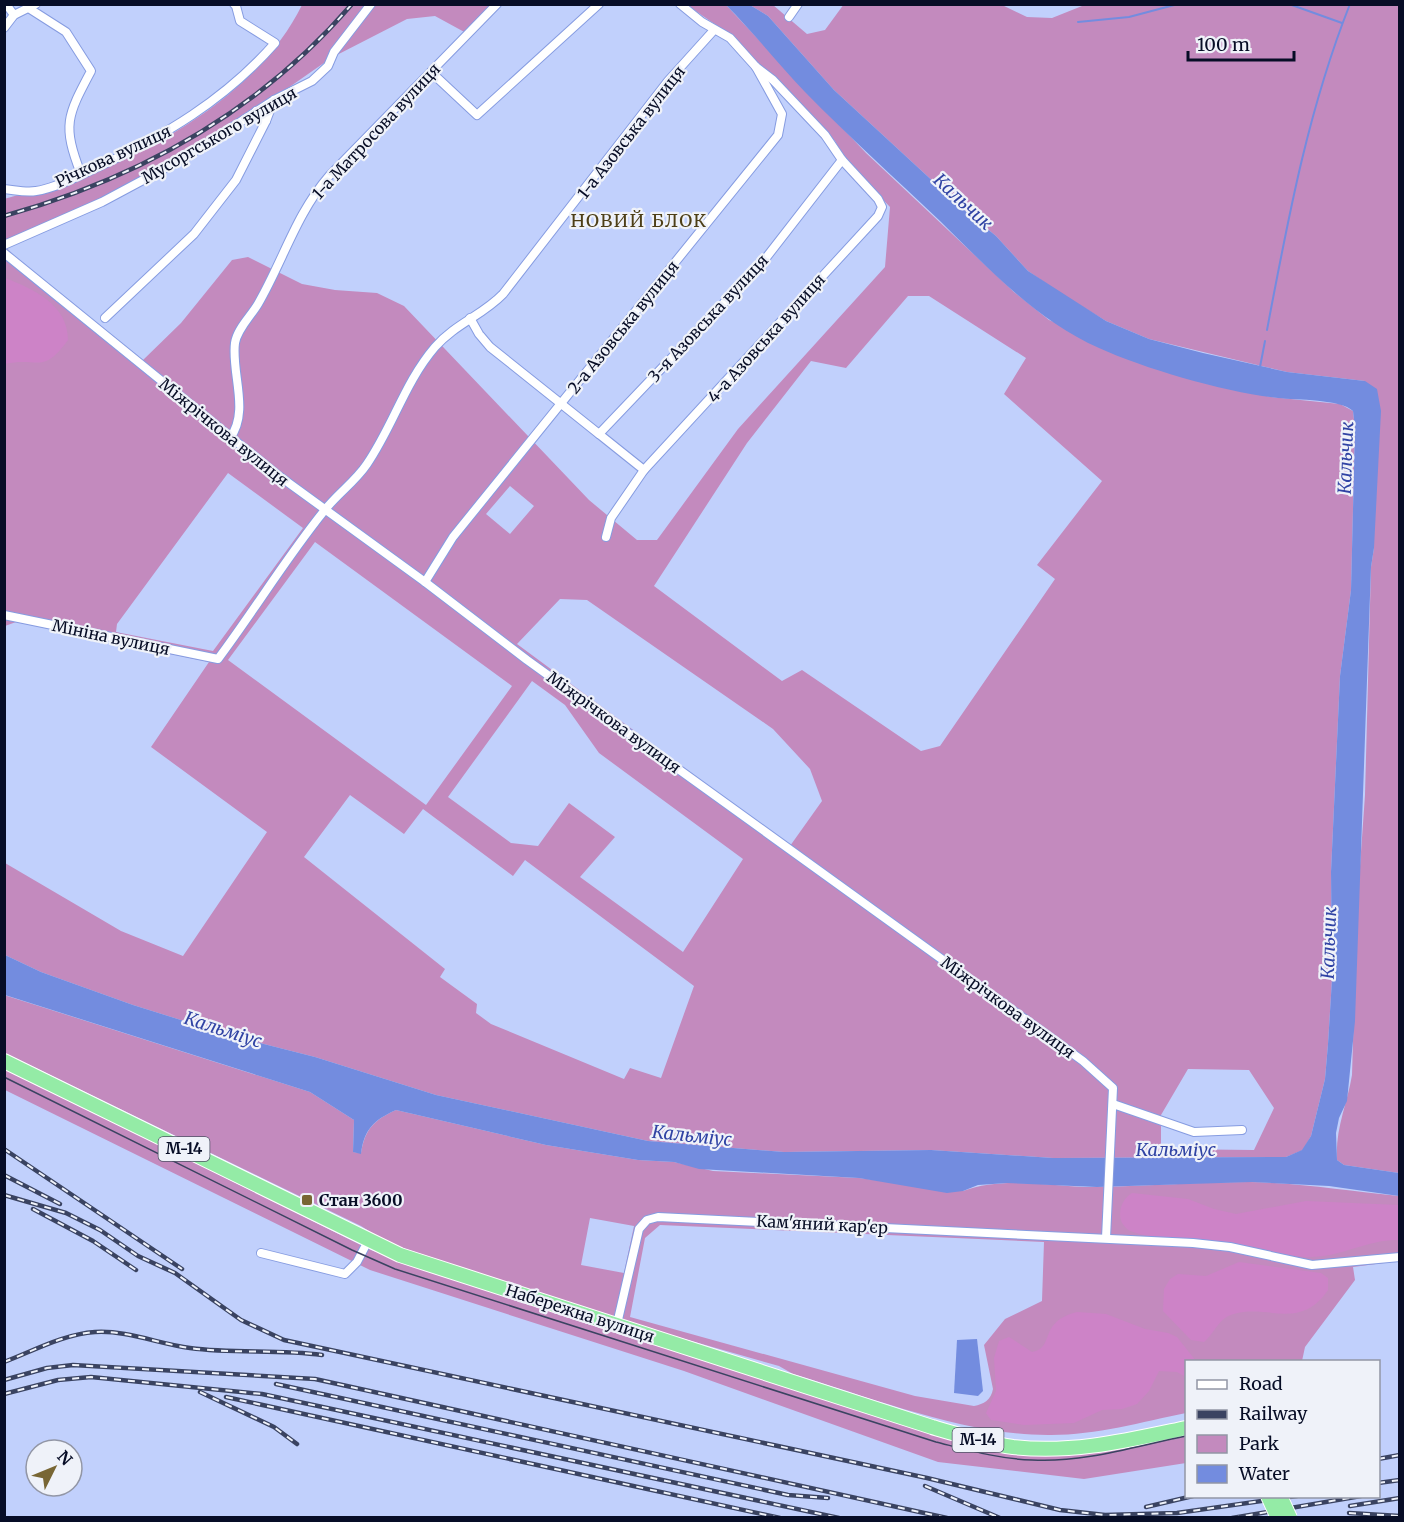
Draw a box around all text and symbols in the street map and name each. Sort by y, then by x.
scale bar [1188,24,1294,62]
text: 100 m [1197,33,1250,56]
street label: 1-а Матросова вулиця [308,59,444,203]
street label: 1-а Азовська вулиця [573,62,689,202]
street label: Мусоргського вулиця [138,82,300,188]
street label: Річкова вулиця [52,120,174,192]
water label: Кальчик [929,168,998,235]
district label: НОВИЙ БЛОК [570,209,708,232]
street label: 3-я Азовська вулиця [644,250,772,386]
street label: 2-а Азовська вулиця [563,256,683,398]
street label: 4-а Азовська вулиця [703,269,829,407]
street label: Міжрічкова вулиця [155,374,293,490]
water label: Кальчик [1333,421,1358,495]
street label: Мініна вулиця [50,615,172,659]
street label: Міжрічкова вулиця [543,667,685,777]
water label: Кальчик [1316,906,1341,980]
street label: Міжрічкова вулиця [937,952,1079,1062]
water label: Кальміус [181,1006,265,1053]
water label: Кальміус [651,1120,733,1151]
road number: М-14 [158,1137,210,1161]
water label: Кальміус [1136,1138,1216,1161]
place label: Стан 3600 [319,1190,403,1210]
marker: Стан 3600 [300,1193,314,1207]
street label: Кам'яний кар'єр [756,1211,888,1237]
street label: Набережна вулиця [503,1280,657,1346]
legend [1185,1360,1380,1498]
text: Road [1239,1372,1283,1395]
text: Railway [1239,1402,1308,1425]
road number: М-14 [952,1428,1004,1452]
text: Park [1239,1432,1280,1455]
north arrow [24,1438,84,1498]
text: N [53,1446,77,1469]
text: Water [1238,1462,1290,1485]

